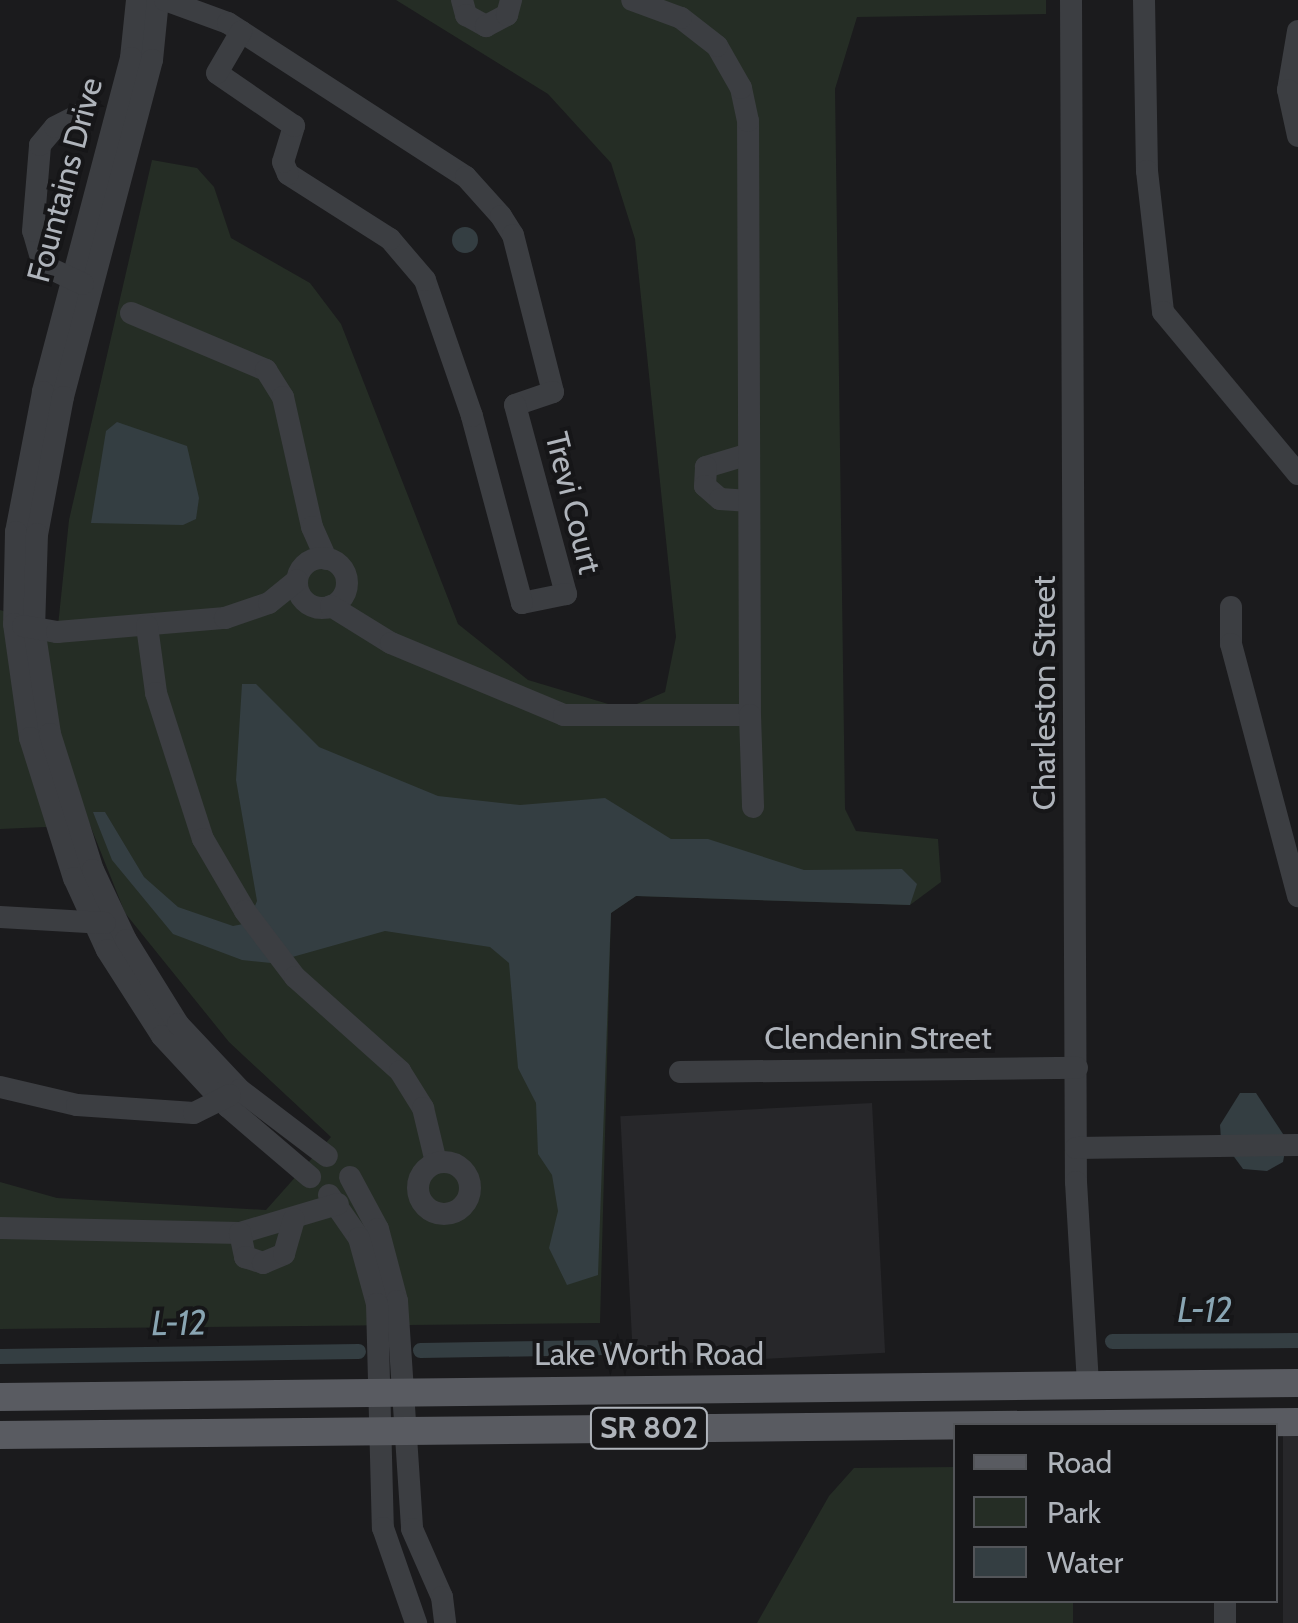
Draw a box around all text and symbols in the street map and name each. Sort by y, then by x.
street label: Fountains Drive [19,73,111,287]
street label: Trevi Court [537,428,609,578]
street label: Charleston Street [1025,575,1063,811]
street label: Clendenin Street [764,1019,992,1057]
water label: L-12 [1177,1289,1233,1331]
water label: L-12 [151,1302,207,1344]
street label: Lake Worth Road [534,1335,764,1373]
road number: SR 802 [589,1403,709,1453]
legend [953,1423,1278,1603]
text: Road [1047,1444,1112,1481]
text: Park [1047,1494,1101,1531]
text: Water [1047,1544,1123,1581]

